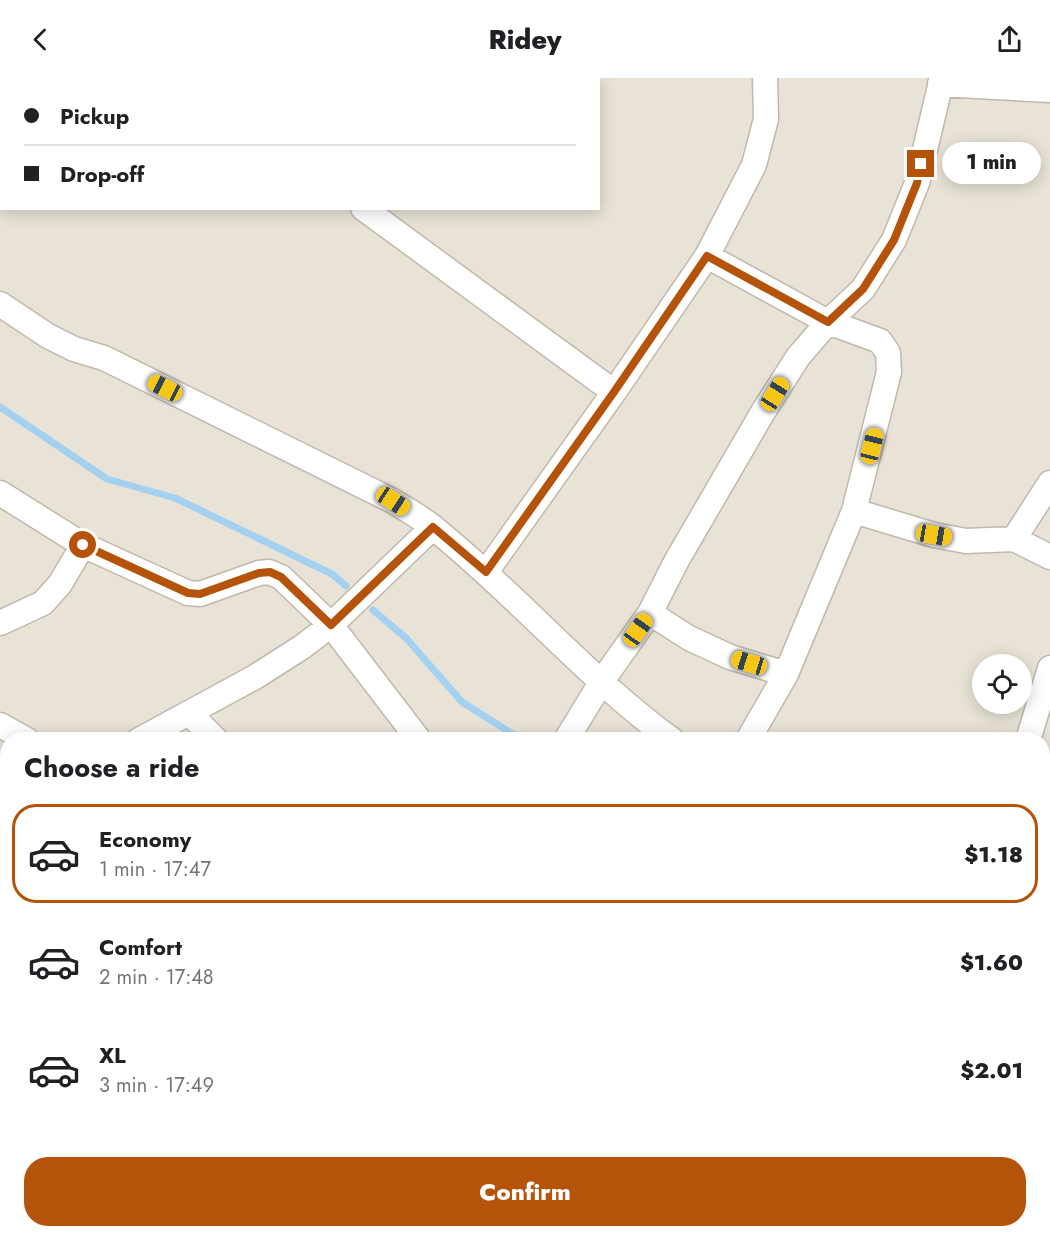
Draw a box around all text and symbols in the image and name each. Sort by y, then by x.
text: Ridey [488,20,562,59]
icon: back [24,23,57,56]
icon: share [993,23,1026,56]
text: Pickup [60,100,129,132]
callout: 1 min [942,143,1041,185]
text: 1 min [966,148,1017,177]
route end [907,150,934,177]
text: Drop-off [60,158,144,190]
car [145,372,185,404]
car [758,374,792,414]
car [859,426,885,466]
car [373,484,413,518]
car [915,523,953,547]
route start [69,531,96,558]
car [620,610,656,650]
car [729,649,769,677]
map controls [972,654,1032,714]
button: locate [972,654,1032,714]
text: Choose a ride [24,748,199,787]
text: Economy [99,823,191,855]
icon: car [27,827,81,881]
text: $1.18 [964,838,1023,870]
text: 1 min · 17:47 [99,855,211,884]
text: Comfort [99,931,182,963]
icon: car [27,935,81,989]
text: $1.60 [960,946,1023,978]
text: 2 min · 17:48 [99,963,214,992]
text: XL [99,1039,126,1071]
icon: car [27,1043,81,1097]
text: $2.01 [960,1054,1023,1086]
text: 3 min · 17:49 [99,1071,214,1100]
button: Confirm [24,1157,1026,1226]

